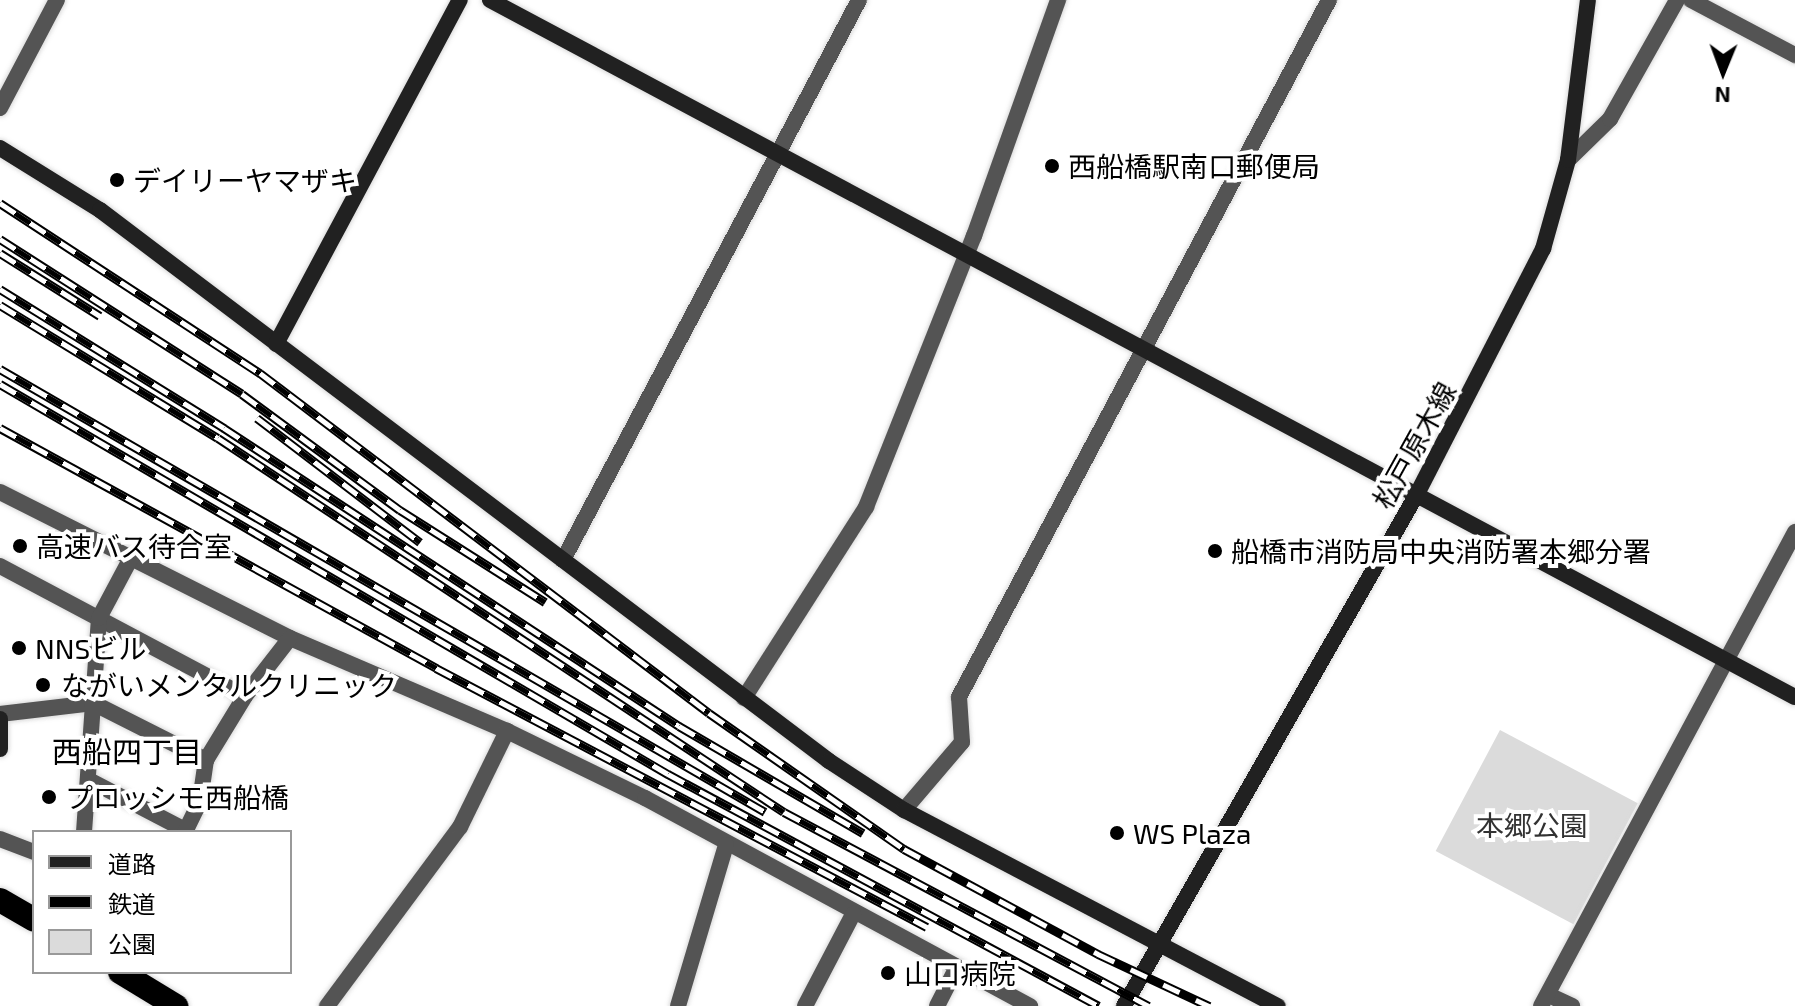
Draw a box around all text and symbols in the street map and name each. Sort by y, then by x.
north arrow [1683,32,1763,112]
text: N [1714,83,1731,109]
place label: 西船橋駅南口郵便局 [1068,149,1320,183]
marker: 西船橋駅南口郵便局 [1043,157,1061,175]
place label: デイリーヤマザキ [133,163,357,197]
marker: デイリーヤマザキ [108,171,126,189]
street label: 松戸原木線 [1365,376,1463,514]
place label: 高速バス待合室 [36,529,232,563]
place label: 船橋市消防局中央消防署本郷分署 [1231,534,1651,568]
marker: 高速バス待合室 [11,537,29,555]
marker: 船橋市消防局中央消防署本郷分署 [1206,542,1224,560]
place label: NNSビル [35,631,146,665]
marker: NNSビル [10,639,28,657]
place label: ながいメンタルクリニック [61,668,397,702]
marker: ながいメンタルクリニック [32,674,54,696]
district label: 西船四丁目 [52,733,202,769]
place label: プロッシモ西船橋 [65,780,289,814]
marker: プロッシモ西船橋 [40,788,58,806]
park label: 本郷公園 [1476,808,1588,842]
place label: WS Plaza [1133,816,1251,850]
marker: WS Plaza [1108,824,1126,842]
legend [32,830,292,974]
text: 道路 [108,849,156,878]
text: 鉄道 [108,889,156,918]
text: 公園 [108,929,156,958]
place label: 山口病院 [904,956,1016,990]
marker: 山口病院 [879,964,897,982]

